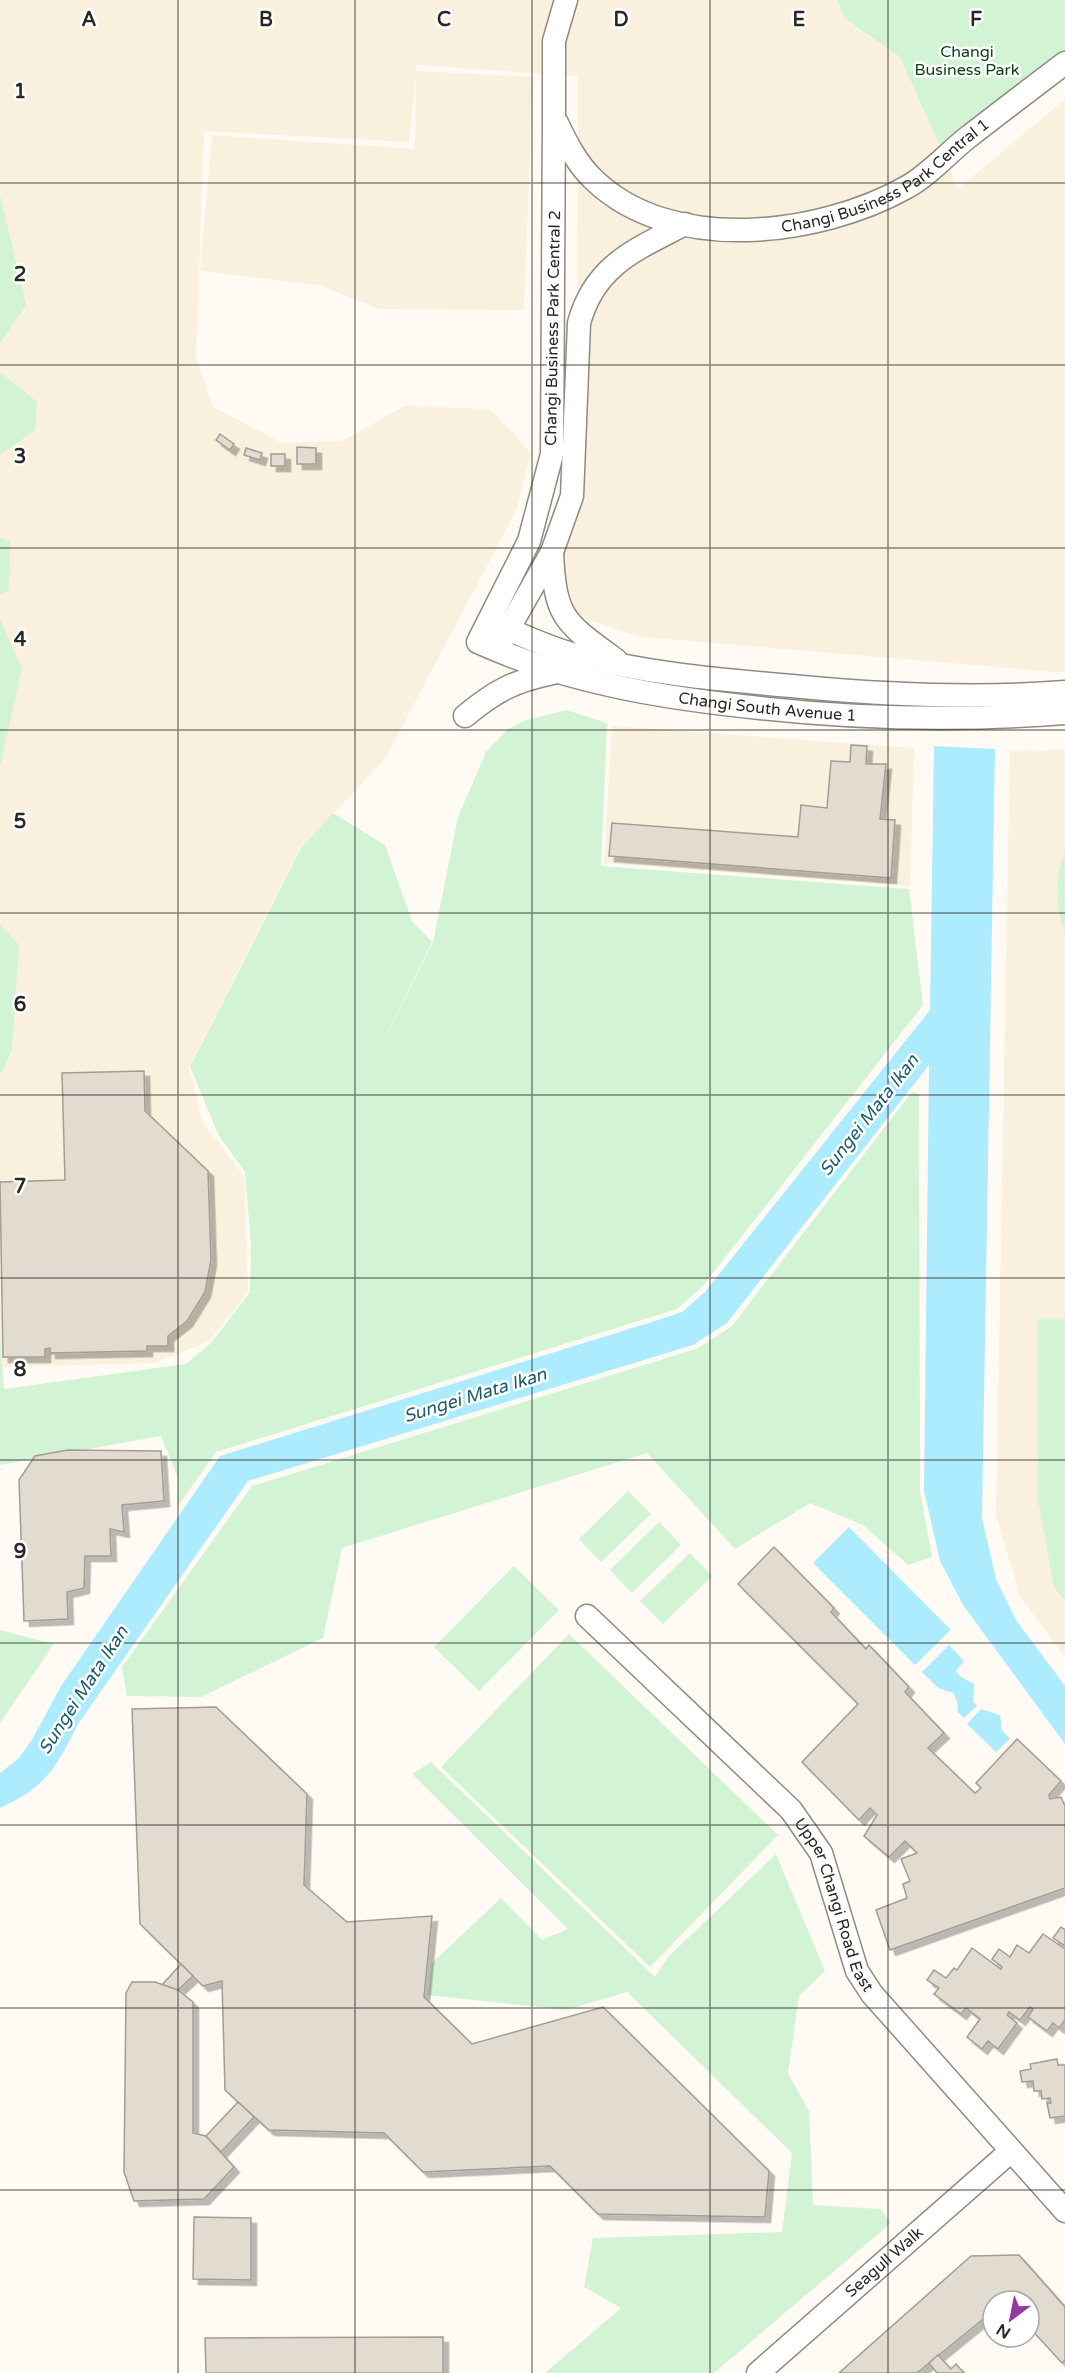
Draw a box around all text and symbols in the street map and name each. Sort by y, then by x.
text: A [82,8,97,32]
text: B [259,8,273,32]
text: C [437,8,451,32]
text: D [613,8,629,32]
text: E [793,8,806,32]
text: F [970,8,982,32]
park label: Changi Business Park [915,42,1020,80]
text: 1 [14,80,26,104]
street label: Changi Business Park Central 1 [780,114,993,237]
street label: Changi Business Park Central 2 [541,210,565,446]
text: 2 [14,263,26,287]
text: 3 [14,445,26,469]
text: 4 [14,628,27,652]
street label: Changi South Avenue 1 [677,688,857,726]
text: 5 [14,810,26,834]
text: 6 [14,993,26,1017]
water label: Sungei Mata Ikan [815,1049,924,1180]
text: 7 [14,1175,26,1199]
text: 8 [14,1358,26,1382]
water label: Sungei Mata Ikan [401,1363,550,1427]
text: 9 [14,1540,26,1564]
water label: Sungei Mata Ikan [33,1621,133,1758]
street label: Upper Changi Road East [790,1814,878,1996]
street label: Seagull Walk [841,2222,928,2302]
north arrow [981,2289,1041,2349]
text: N [993,2319,1014,2343]

